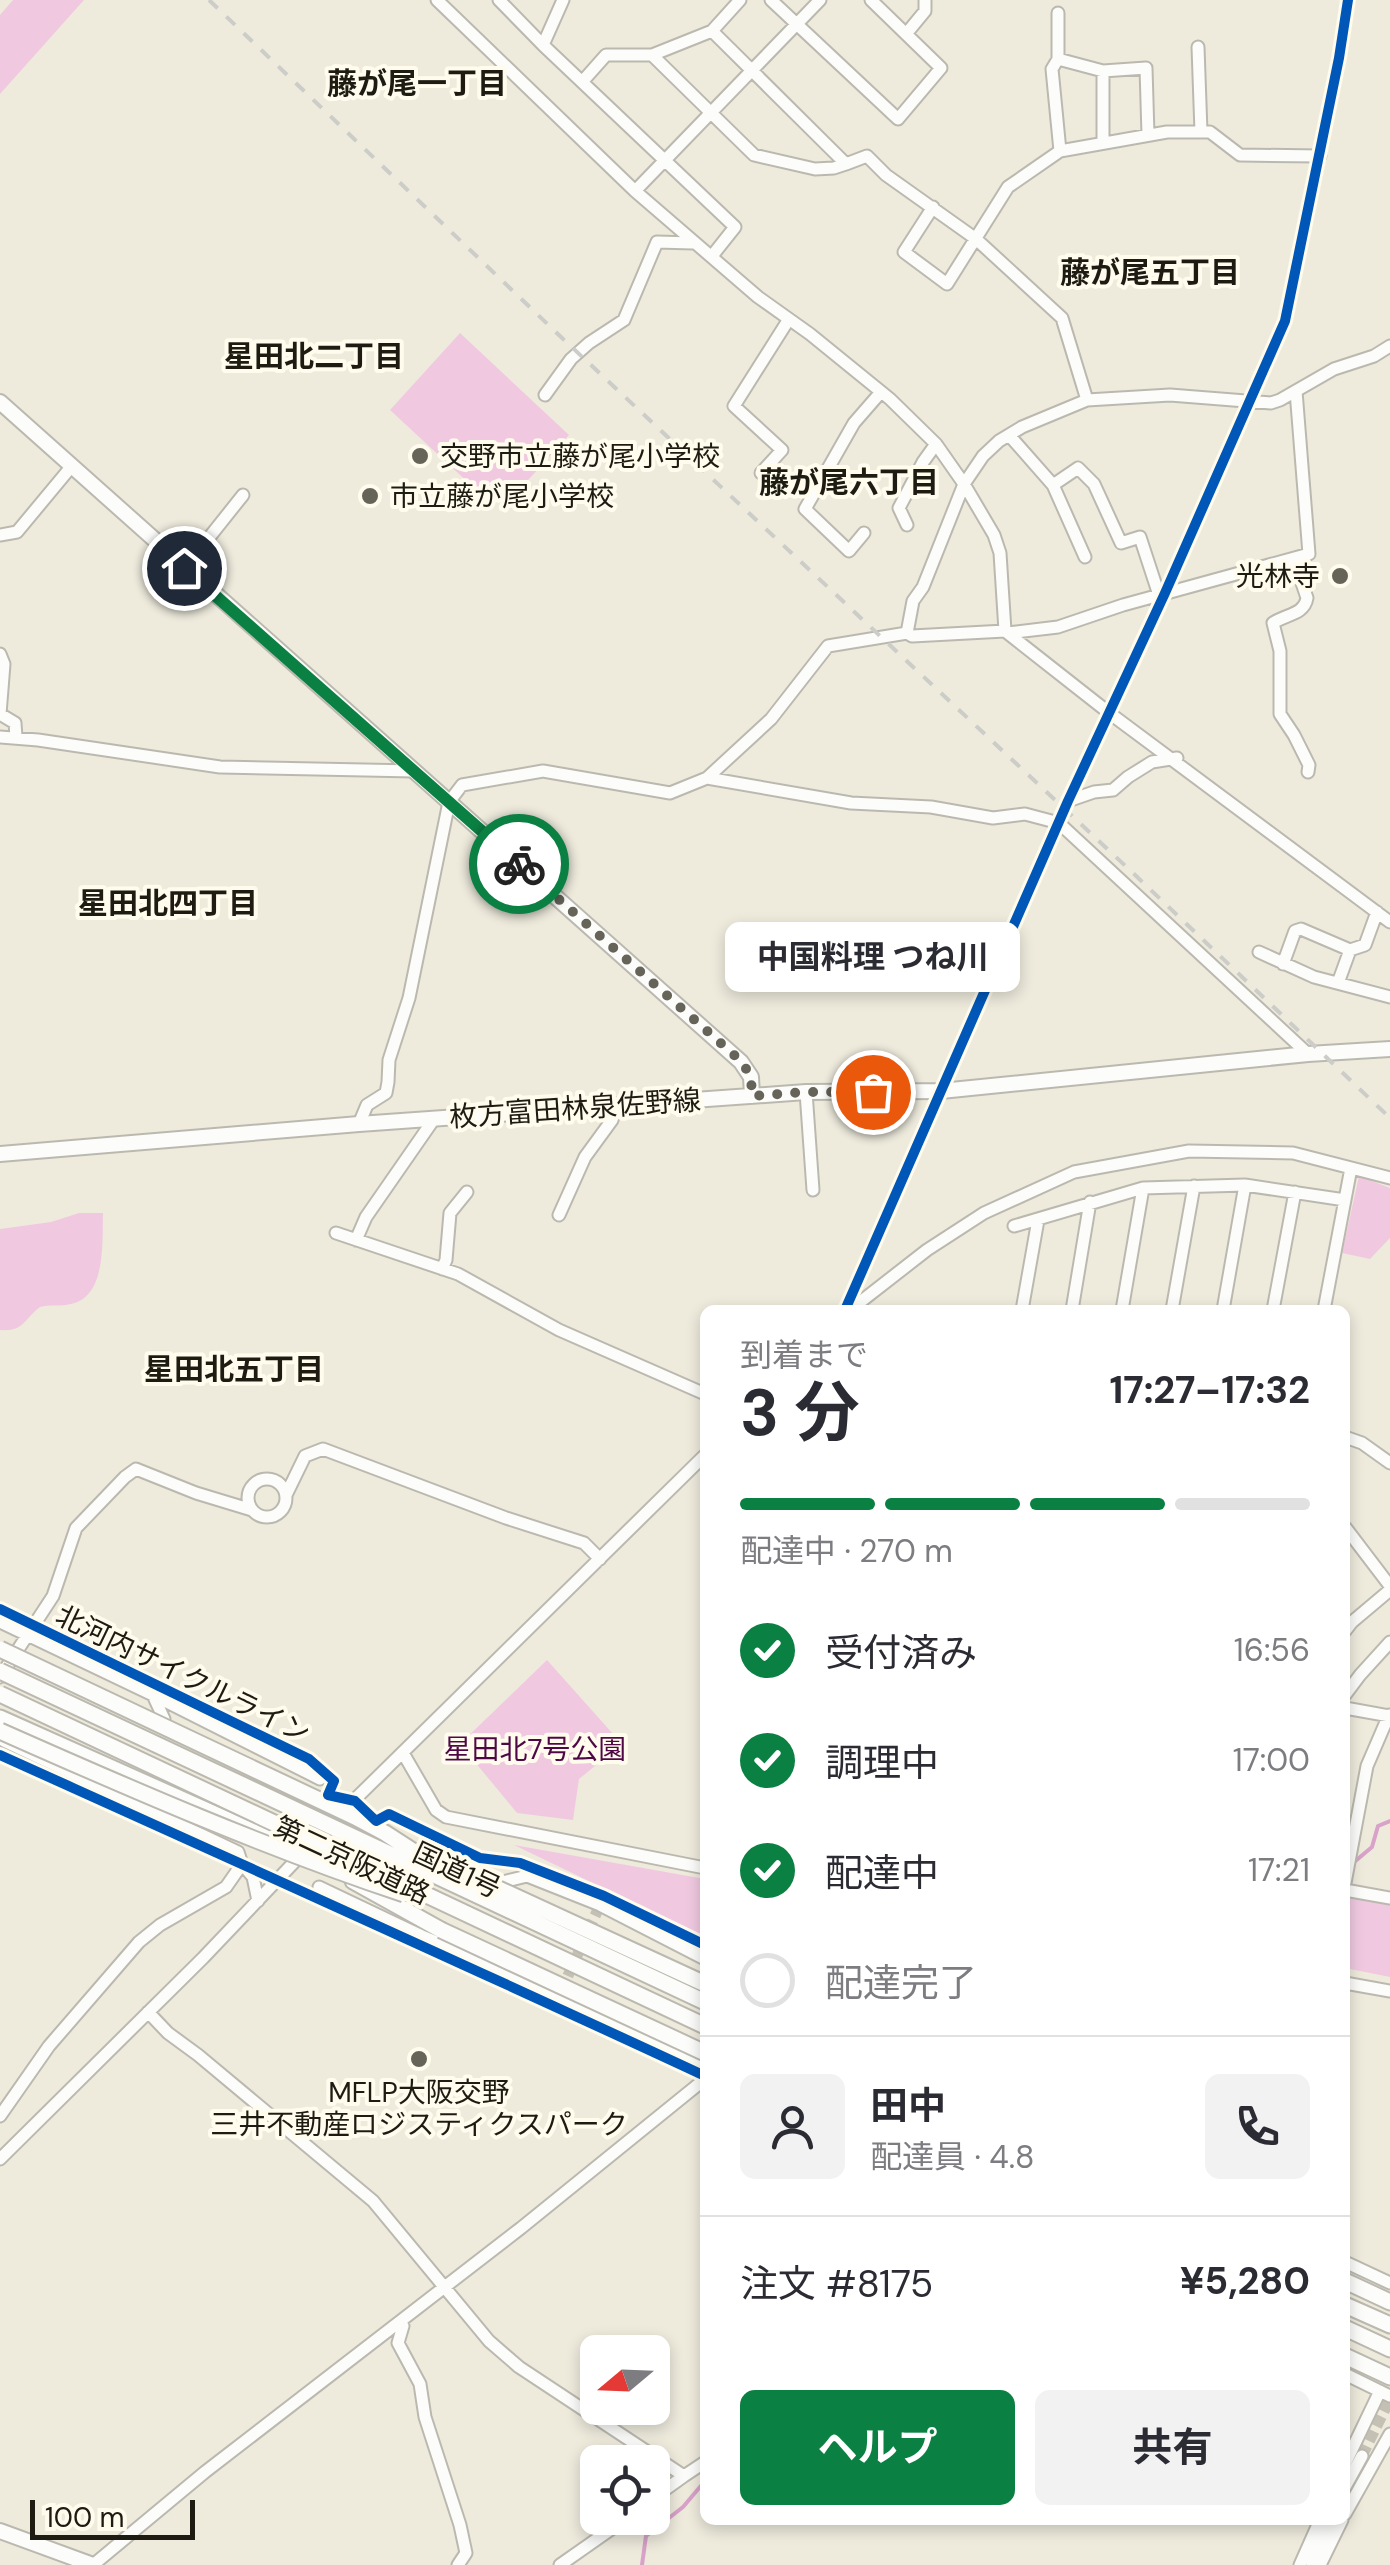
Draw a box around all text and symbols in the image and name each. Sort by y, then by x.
district label: 藤が尾一丁目 [327,64,507,103]
district label: 藤が尾五丁目 [1060,253,1240,292]
district label: 星田北二丁目 [224,337,404,376]
place label: 交野市立藤が尾小学校 [440,438,720,475]
marker: 交野市立藤が尾小学校 [409,445,431,467]
district label: 藤が尾六丁目 [759,463,939,502]
place label: 市立藤が尾小学校 [390,478,614,515]
marker: 市立藤が尾小学校 [359,485,381,507]
pin [142,526,227,611]
icon: home [157,541,212,596]
place label: 光林寺 [1236,558,1320,595]
marker: 光林寺 [1329,565,1351,587]
courier [469,814,569,914]
icon: bike [492,837,547,892]
district label: 星田北四丁目 [78,884,258,923]
callout: 中国料理 つね川 [726,922,1020,992]
text: 中国料理 つね川 [757,936,988,978]
pin [831,1050,916,1135]
icon: bag [846,1065,901,1120]
street label: 枚方富田林泉佐野線 [448,1081,702,1136]
text: 到着まで [740,1334,868,1376]
district label: 星田北五丁目 [144,1350,324,1389]
text: 17:27–17:32 [1109,1365,1310,1415]
text: 3 分 [740,1371,859,1455]
text: 配達中 · 270 m [740,1530,953,1572]
street label: 北河内サイクルライン [49,1597,316,1752]
icon: check [740,1623,795,1678]
text: 受付済み [825,1628,977,1678]
text: 16:56 [1234,1629,1310,1671]
park label: 星田北7号公園 [444,1731,626,1768]
icon: check [740,1733,795,1788]
text: 調理中 [825,1738,939,1788]
text: 17:00 [1233,1739,1310,1781]
street label: 第二京阪道路 [268,1808,436,1913]
street label: 国道1号 [407,1834,507,1907]
icon: check [740,1843,795,1898]
text: 配達中 [825,1848,939,1898]
text: 17:21 [1248,1849,1310,1891]
text: 配達完了 [825,1958,977,2008]
marker: MFLP大阪交野 三井不動産ロジスティクスパーク [408,2048,430,2070]
place label: MFLP大阪交野 三井不動産ロジスティクスパーク [210,2074,628,2143]
button: person [740,2074,845,2179]
button: phone [1205,2074,1310,2179]
text: 田中 [870,2081,946,2131]
text: 配達員 · 4.8 [870,2136,1035,2178]
text: ¥5,280 [1180,2256,1310,2306]
text: 注文 #8175 [740,2259,933,2309]
north arrow [580,2335,670,2425]
map controls [580,2335,670,2535]
button: ヘルプ [740,2390,1015,2505]
button: 共有 [1035,2390,1310,2505]
button: locate [580,2445,670,2535]
scale bar [30,2495,195,2540]
text: 100 m [45,2499,124,2536]

